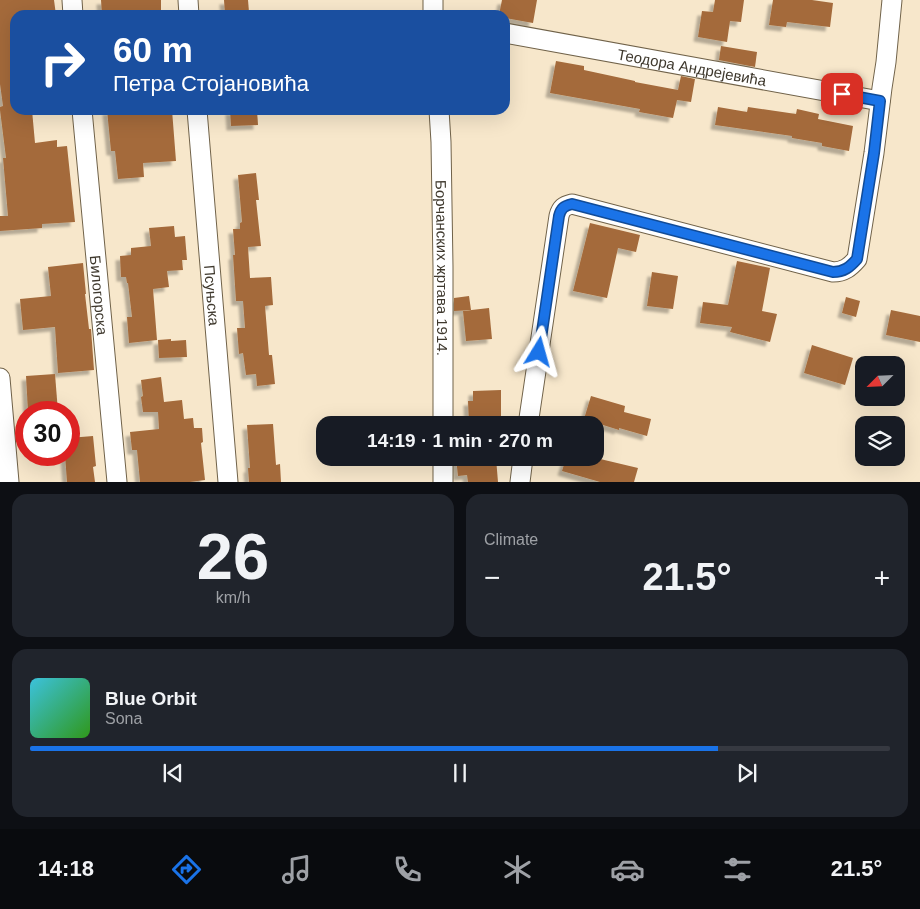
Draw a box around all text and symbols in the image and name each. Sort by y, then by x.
icon: right [30,30,95,95]
text: 60 m [113,30,193,69]
street label: Теодора Андрејевића [616,45,768,89]
text: Петра Стојановића [113,71,309,96]
pin [821,73,863,115]
icon: arrive [828,80,856,108]
street label: Борчанских жртава 1914. [433,180,452,356]
street label: Билогорска [87,255,112,337]
street label: Псуњска [201,264,223,327]
position arrow [512,325,564,377]
north arrow [855,356,905,406]
map controls [855,356,905,466]
speed limit sign: 30 [15,401,80,466]
button: layers [855,416,905,466]
text: 14:19 · 1 min · 270 m [367,430,553,451]
text: 26 [197,520,269,593]
text: Climate [484,531,538,548]
text: 21.5° [642,556,732,598]
text: − [484,562,500,593]
text: + [874,562,890,593]
text: km/h [216,589,250,606]
text: Blue Orbit [105,688,197,709]
text: Sona [105,710,142,727]
icon: previous [159,759,187,787]
icon: pause [446,759,474,787]
icon: next [733,759,761,787]
icon: directions [169,852,204,887]
icon: music [279,852,314,887]
icon: phone [390,852,425,887]
icon: climate [500,852,535,887]
icon: car [610,852,645,887]
icon: filters [720,852,755,887]
text: 14:18 [38,856,94,881]
text: 21.5° [831,856,882,881]

